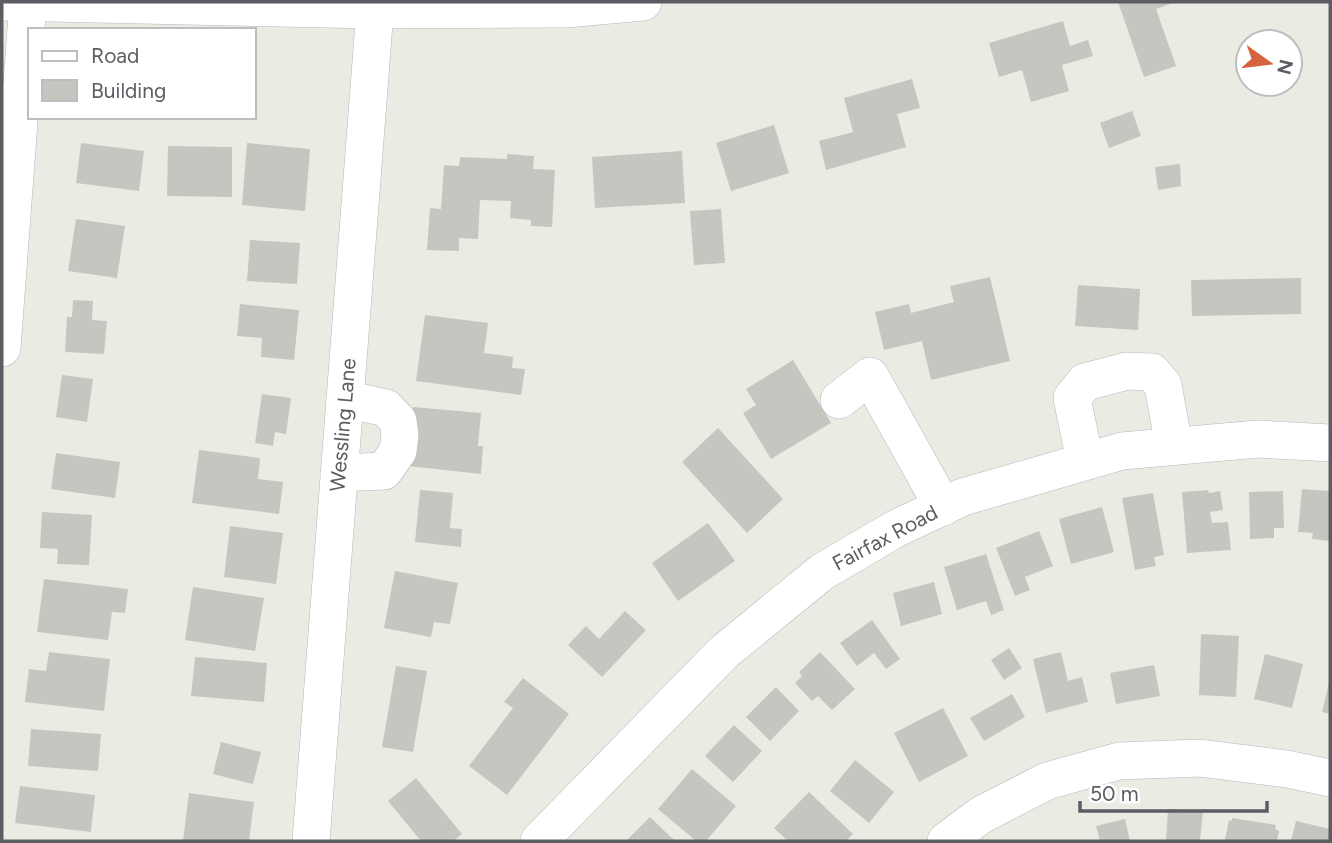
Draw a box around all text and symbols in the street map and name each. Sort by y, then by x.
legend [28,28,256,119]
north arrow [1234,28,1304,98]
text: Road [91,43,139,68]
text: N [1272,57,1298,77]
text: Building [91,78,166,103]
street label: Wessling Lane [324,357,361,493]
street label: Fairfax Road [828,499,942,576]
scale bar [1080,770,1267,814]
text: 50 m [1090,781,1139,806]

